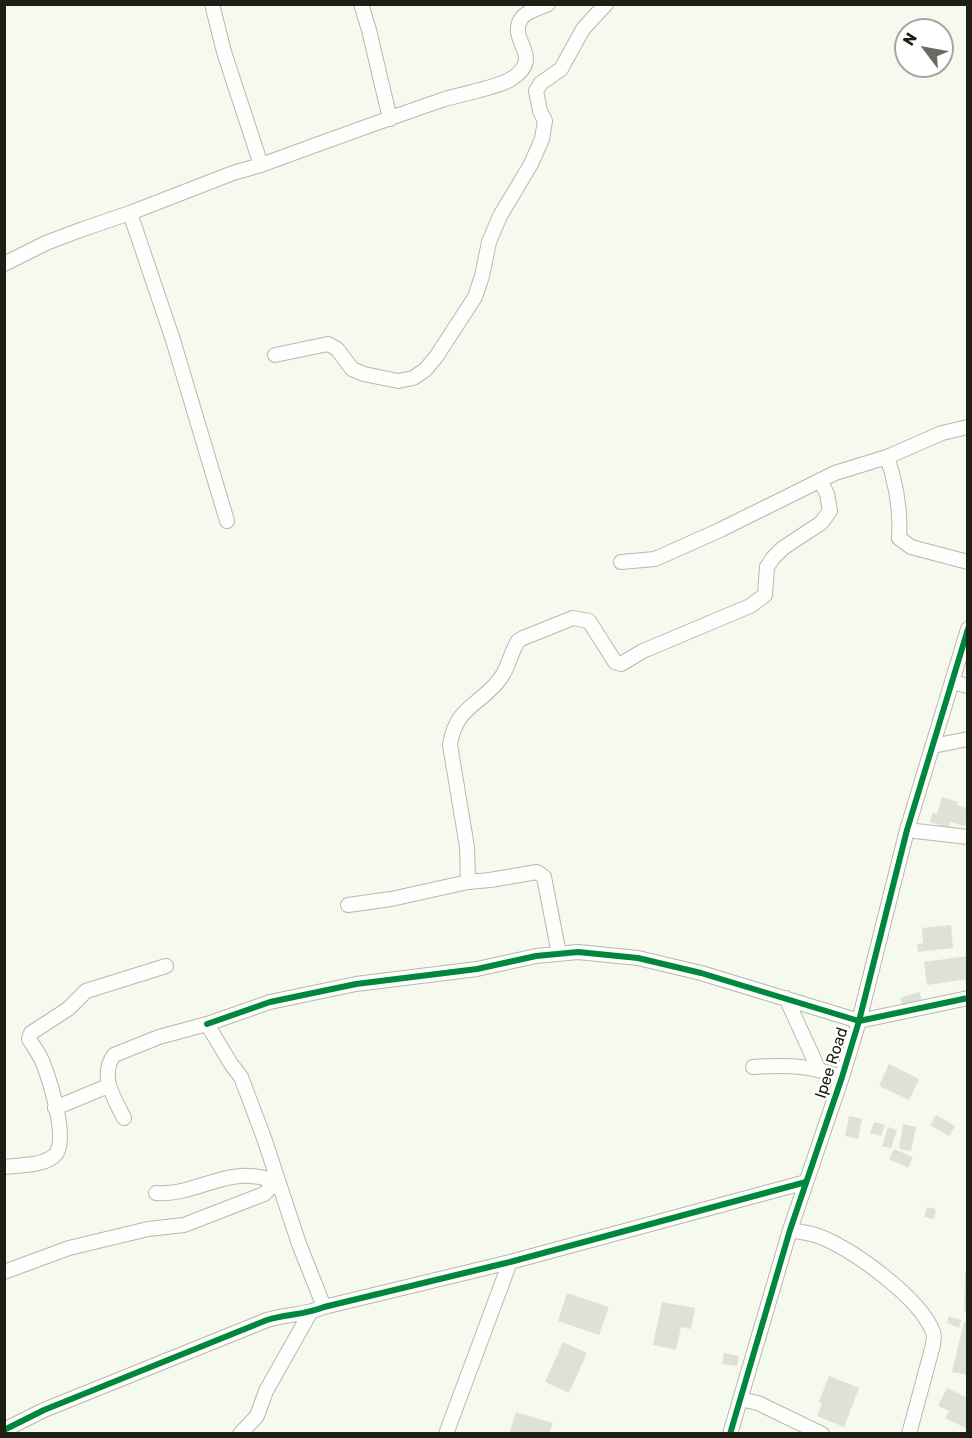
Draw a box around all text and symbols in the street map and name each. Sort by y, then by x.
north arrow [894,18,954,78]
text: N [899,29,921,49]
street label: Ipee Road [811,1025,853,1101]

